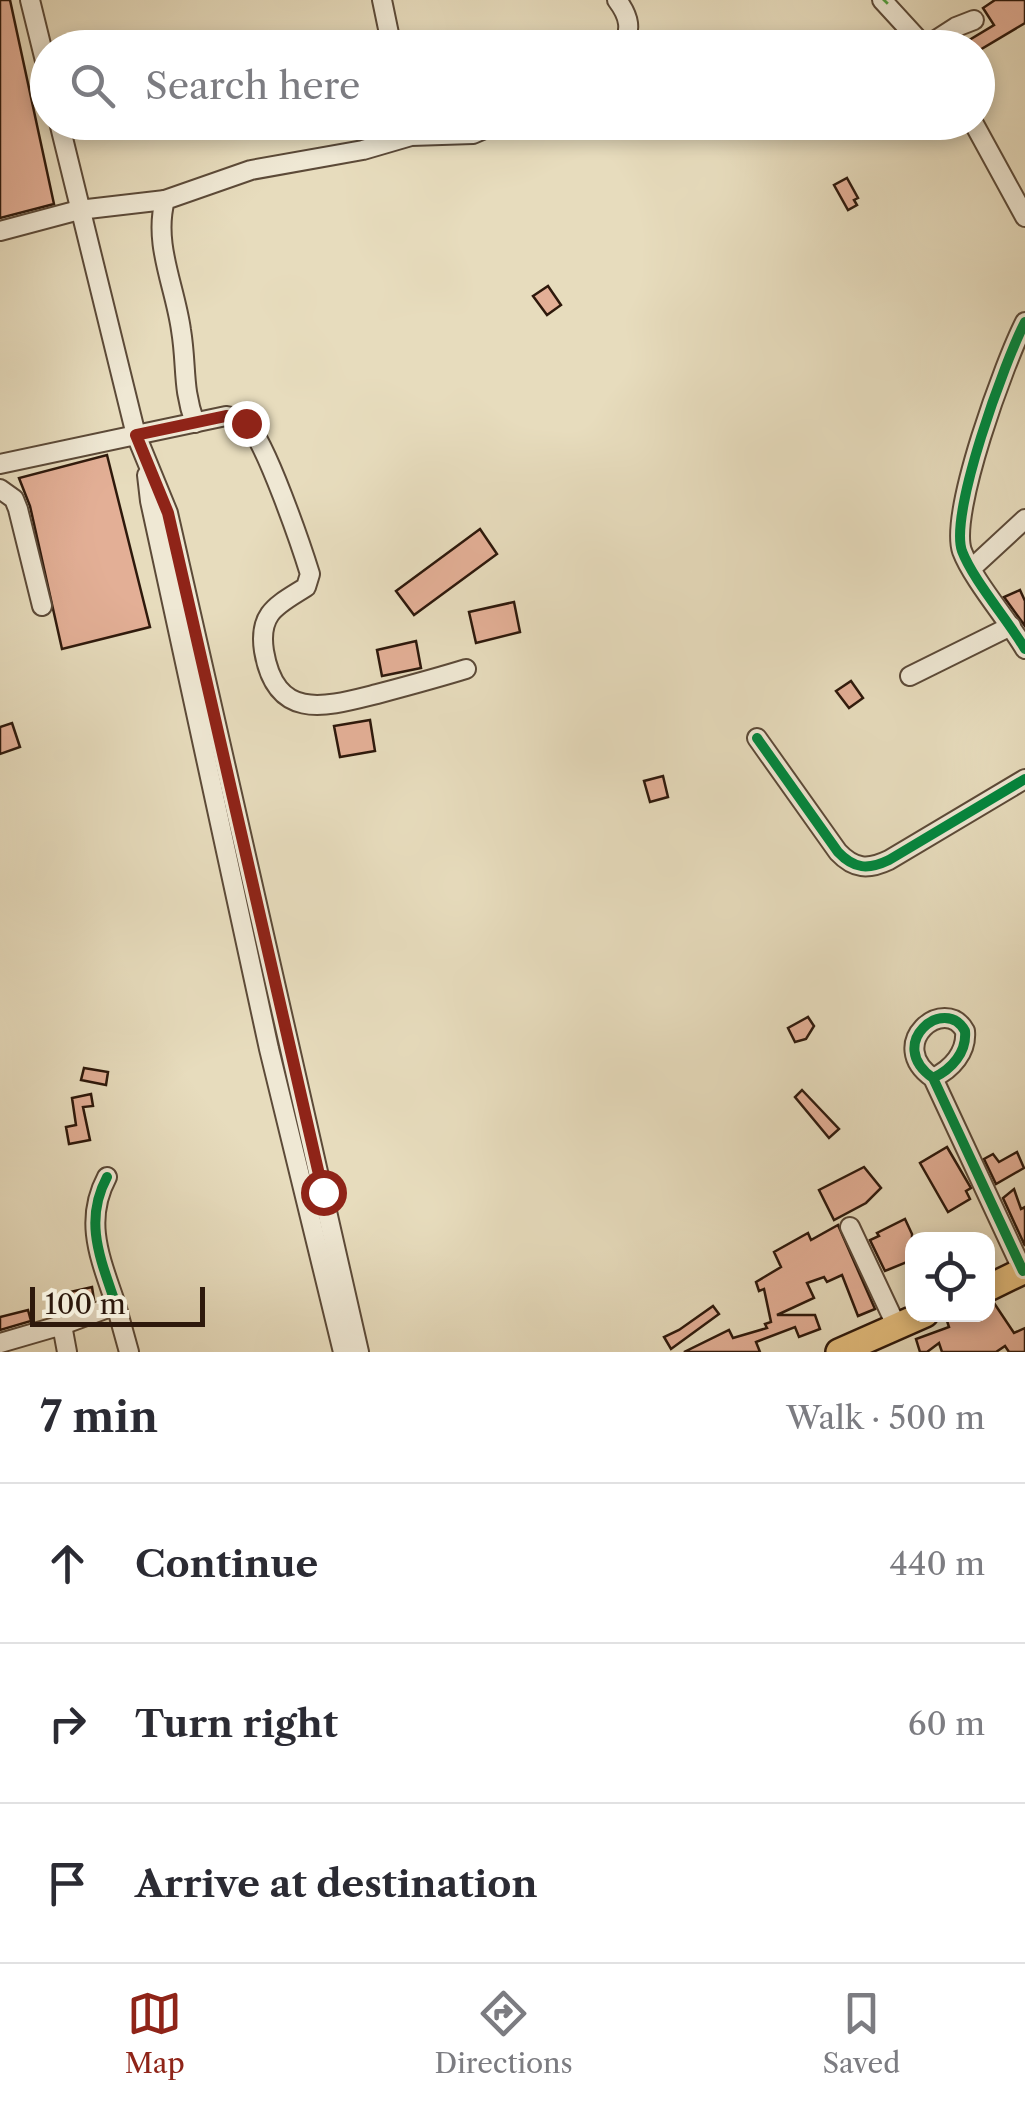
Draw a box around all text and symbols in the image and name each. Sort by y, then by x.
search box [30,30,995,140]
icon: search [65,58,120,113]
text: Search here [145,62,360,109]
route end [224,401,270,447]
route start [301,1170,347,1216]
map controls [905,1232,995,1322]
button: locate [905,1232,995,1322]
scale bar [30,1282,205,1326]
text: 100 m [45,1287,126,1321]
text: 7 min [40,1391,158,1443]
text: Walk · 500 m [786,1398,985,1437]
icon: ahead [40,1536,95,1591]
text: Continue [135,1540,318,1587]
text: 440 m [889,1544,985,1583]
icon: right [40,1696,95,1751]
text: Turn right [135,1700,338,1747]
text: 60 m [908,1704,985,1743]
icon: arrive [40,1856,95,1911]
text: Arrive at destination [135,1860,538,1907]
tab: Map [125,1986,185,2080]
tab: Directions [434,1986,573,2080]
tab: Saved [822,1986,900,2080]

